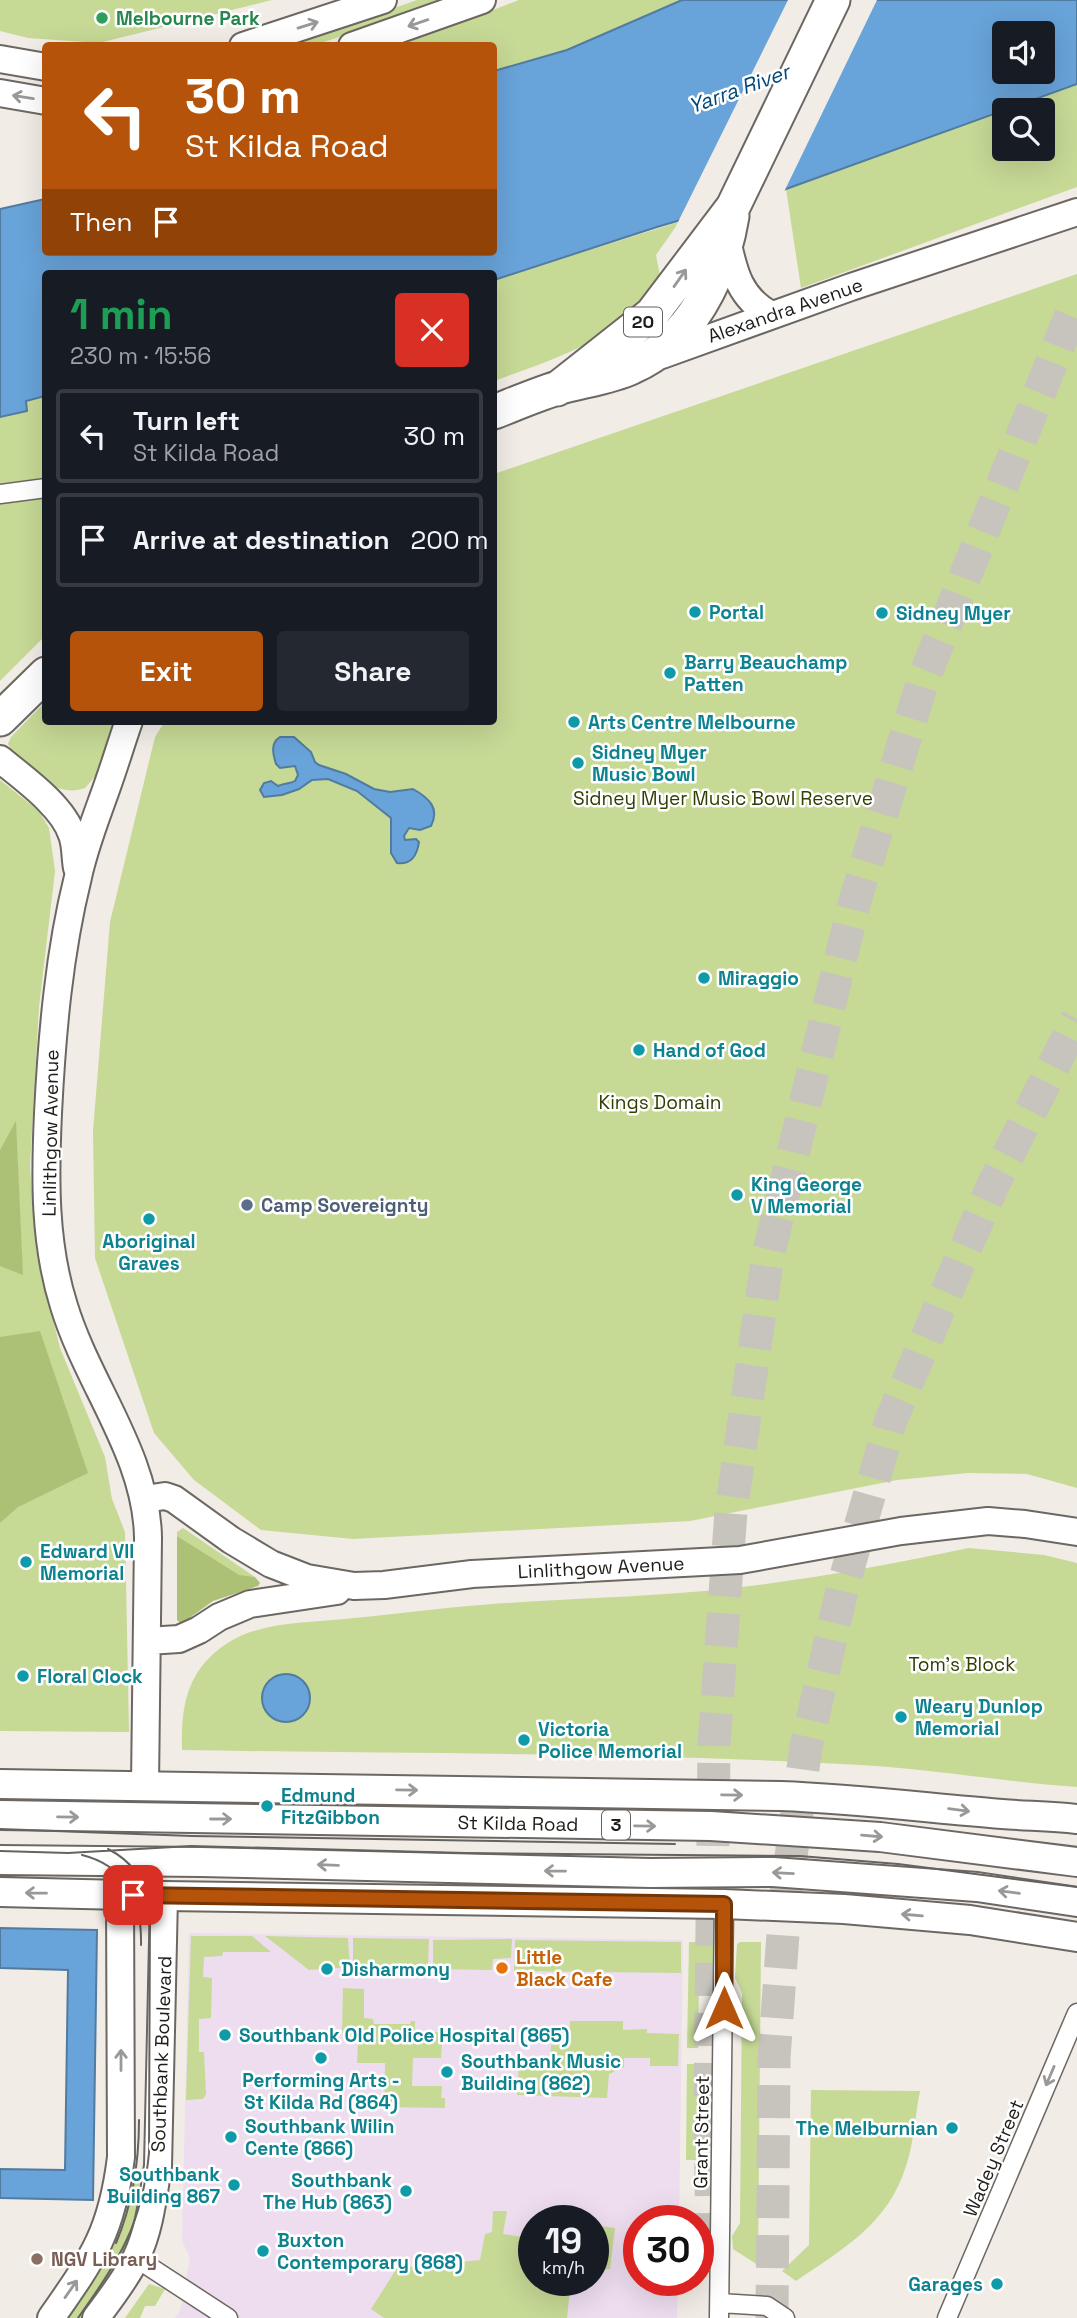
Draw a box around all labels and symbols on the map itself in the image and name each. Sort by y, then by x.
place label: Melbourne Park [116,6,260,31]
marker: Melbourne Park [94,10,110,26]
one-way arrow [297,18,319,31]
one-way arrow [407,18,429,30]
water label: Yarra River [685,57,795,119]
one-way arrow [12,90,35,103]
one-way arrow [673,269,687,288]
street label: Alexandra Avenue [704,272,866,349]
road number: 20 [624,308,662,336]
place label: Portal [709,600,764,625]
place label: Sidney Myer [896,601,1011,626]
marker: Portal [687,604,703,620]
marker: Sidney Myer [874,605,890,621]
place label: Barry Beauchamp Patten [684,650,847,697]
marker: Barry Beauchamp Patten [662,665,678,681]
place label: Arts Centre Melbourne [588,710,796,735]
marker: Arts Centre Melbourne [566,714,582,730]
place label: Sidney Myer Music Bowl [592,740,707,787]
marker: Sidney Myer Music Bowl [570,755,586,771]
park label: Sidney Myer Music Bowl Reserve [573,786,873,811]
place label: Miraggio [718,966,799,991]
marker: Miraggio [696,970,712,986]
place label: Hand of God [653,1038,766,1063]
marker: Hand of God [631,1042,647,1058]
street label: Linlithgow Avenue [37,1049,64,1217]
park label: Kings Domain [599,1090,721,1115]
place label: King George V Memorial [751,1172,862,1219]
marker: King George V Memorial [729,1187,745,1203]
place label: Camp Sovereignty [261,1193,429,1218]
marker: Camp Sovereignty [239,1197,255,1213]
marker: Aboriginal Graves [141,1211,157,1227]
place label: Aboriginal Graves [102,1229,196,1276]
place label: Edward VII Memorial [40,1539,134,1586]
street label: Linlithgow Avenue [517,1551,685,1584]
marker: Edward VII Memorial [18,1554,34,1570]
park label: Tom's Block [909,1652,1015,1677]
place label: Floral Clock [37,1664,143,1689]
marker: Floral Clock [15,1668,31,1684]
place label: Weary Dunlop Memorial [915,1694,1043,1741]
marker: Weary Dunlop Memorial [893,1709,909,1725]
place label: Victoria Police Memorial [538,1717,682,1764]
marker: Victoria Police Memorial [516,1732,532,1748]
place label: Edmund FitzGibbon [281,1783,380,1830]
one-way arrow [395,1783,418,1797]
one-way arrow [720,1788,743,1801]
marker: Edmund FitzGibbon [259,1798,275,1814]
one-way arrow [947,1803,970,1816]
one-way arrow [56,1810,79,1823]
street label: St Kilda Road [457,1810,579,1837]
road number: 3 [602,1811,630,1840]
one-way arrow [209,1812,232,1826]
one-way arrow [633,1819,656,1832]
one-way arrow [860,1830,883,1843]
one-way arrow [317,1859,340,1872]
one-way arrow [544,1864,567,1878]
pin [103,1865,163,1925]
one-way arrow [772,1866,795,1879]
one-way arrow [999,1885,1021,1898]
one-way arrow [24,1886,47,1899]
one-way arrow [901,1908,924,1921]
place label: Little Black Cafe [516,1945,613,1992]
street label: Southbank Boulevard [146,1955,177,2153]
place label: Disharmony [341,1957,450,1982]
marker: Little Black Cafe [494,1960,510,1976]
marker: Disharmony [319,1961,335,1977]
position arrow [687,1971,761,2045]
place label: Southbank Old Police Hospital (865) [239,2023,569,2048]
marker: Southbank Old Police Hospital (865) [217,2027,233,2043]
one-way arrow [114,2049,128,2072]
place label: Southbank Music Building (862) [461,2049,621,2096]
marker: Performing Arts - St Kilda Rd (864) [313,2050,329,2066]
marker: Southbank Music Building (862) [439,2064,455,2080]
one-way arrow [1043,2065,1056,2087]
place label: Performing Arts - St Kilda Rd (864) [242,2068,400,2115]
street label: Grant Street [688,2075,715,2189]
street label: Wadey Street [958,2096,1029,2221]
place label: Southbank Wilin Cente (866) [245,2114,394,2161]
place label: The Melburnian [796,2116,938,2141]
marker: The Melburnian [944,2120,960,2136]
marker: Southbank Wilin Cente (866) [223,2129,239,2145]
place label: Southbank Building 867 [106,2162,220,2209]
place label: Southbank The Hub (863) [263,2168,392,2215]
marker: Southbank Building 867 [226,2177,242,2193]
marker: Southbank The Hub (863) [398,2183,414,2199]
speed limit sign: 30 [623,2205,714,2296]
place label: Buxton Contemporary (868) [277,2228,463,2275]
marker: Buxton Contemporary (868) [255,2243,271,2259]
place label: NGV Library [51,2247,157,2272]
marker: NGV Library [29,2251,45,2267]
place label: Garages [908,2272,983,2297]
marker: Garages [989,2276,1005,2292]
one-way arrow [64,2280,78,2299]

